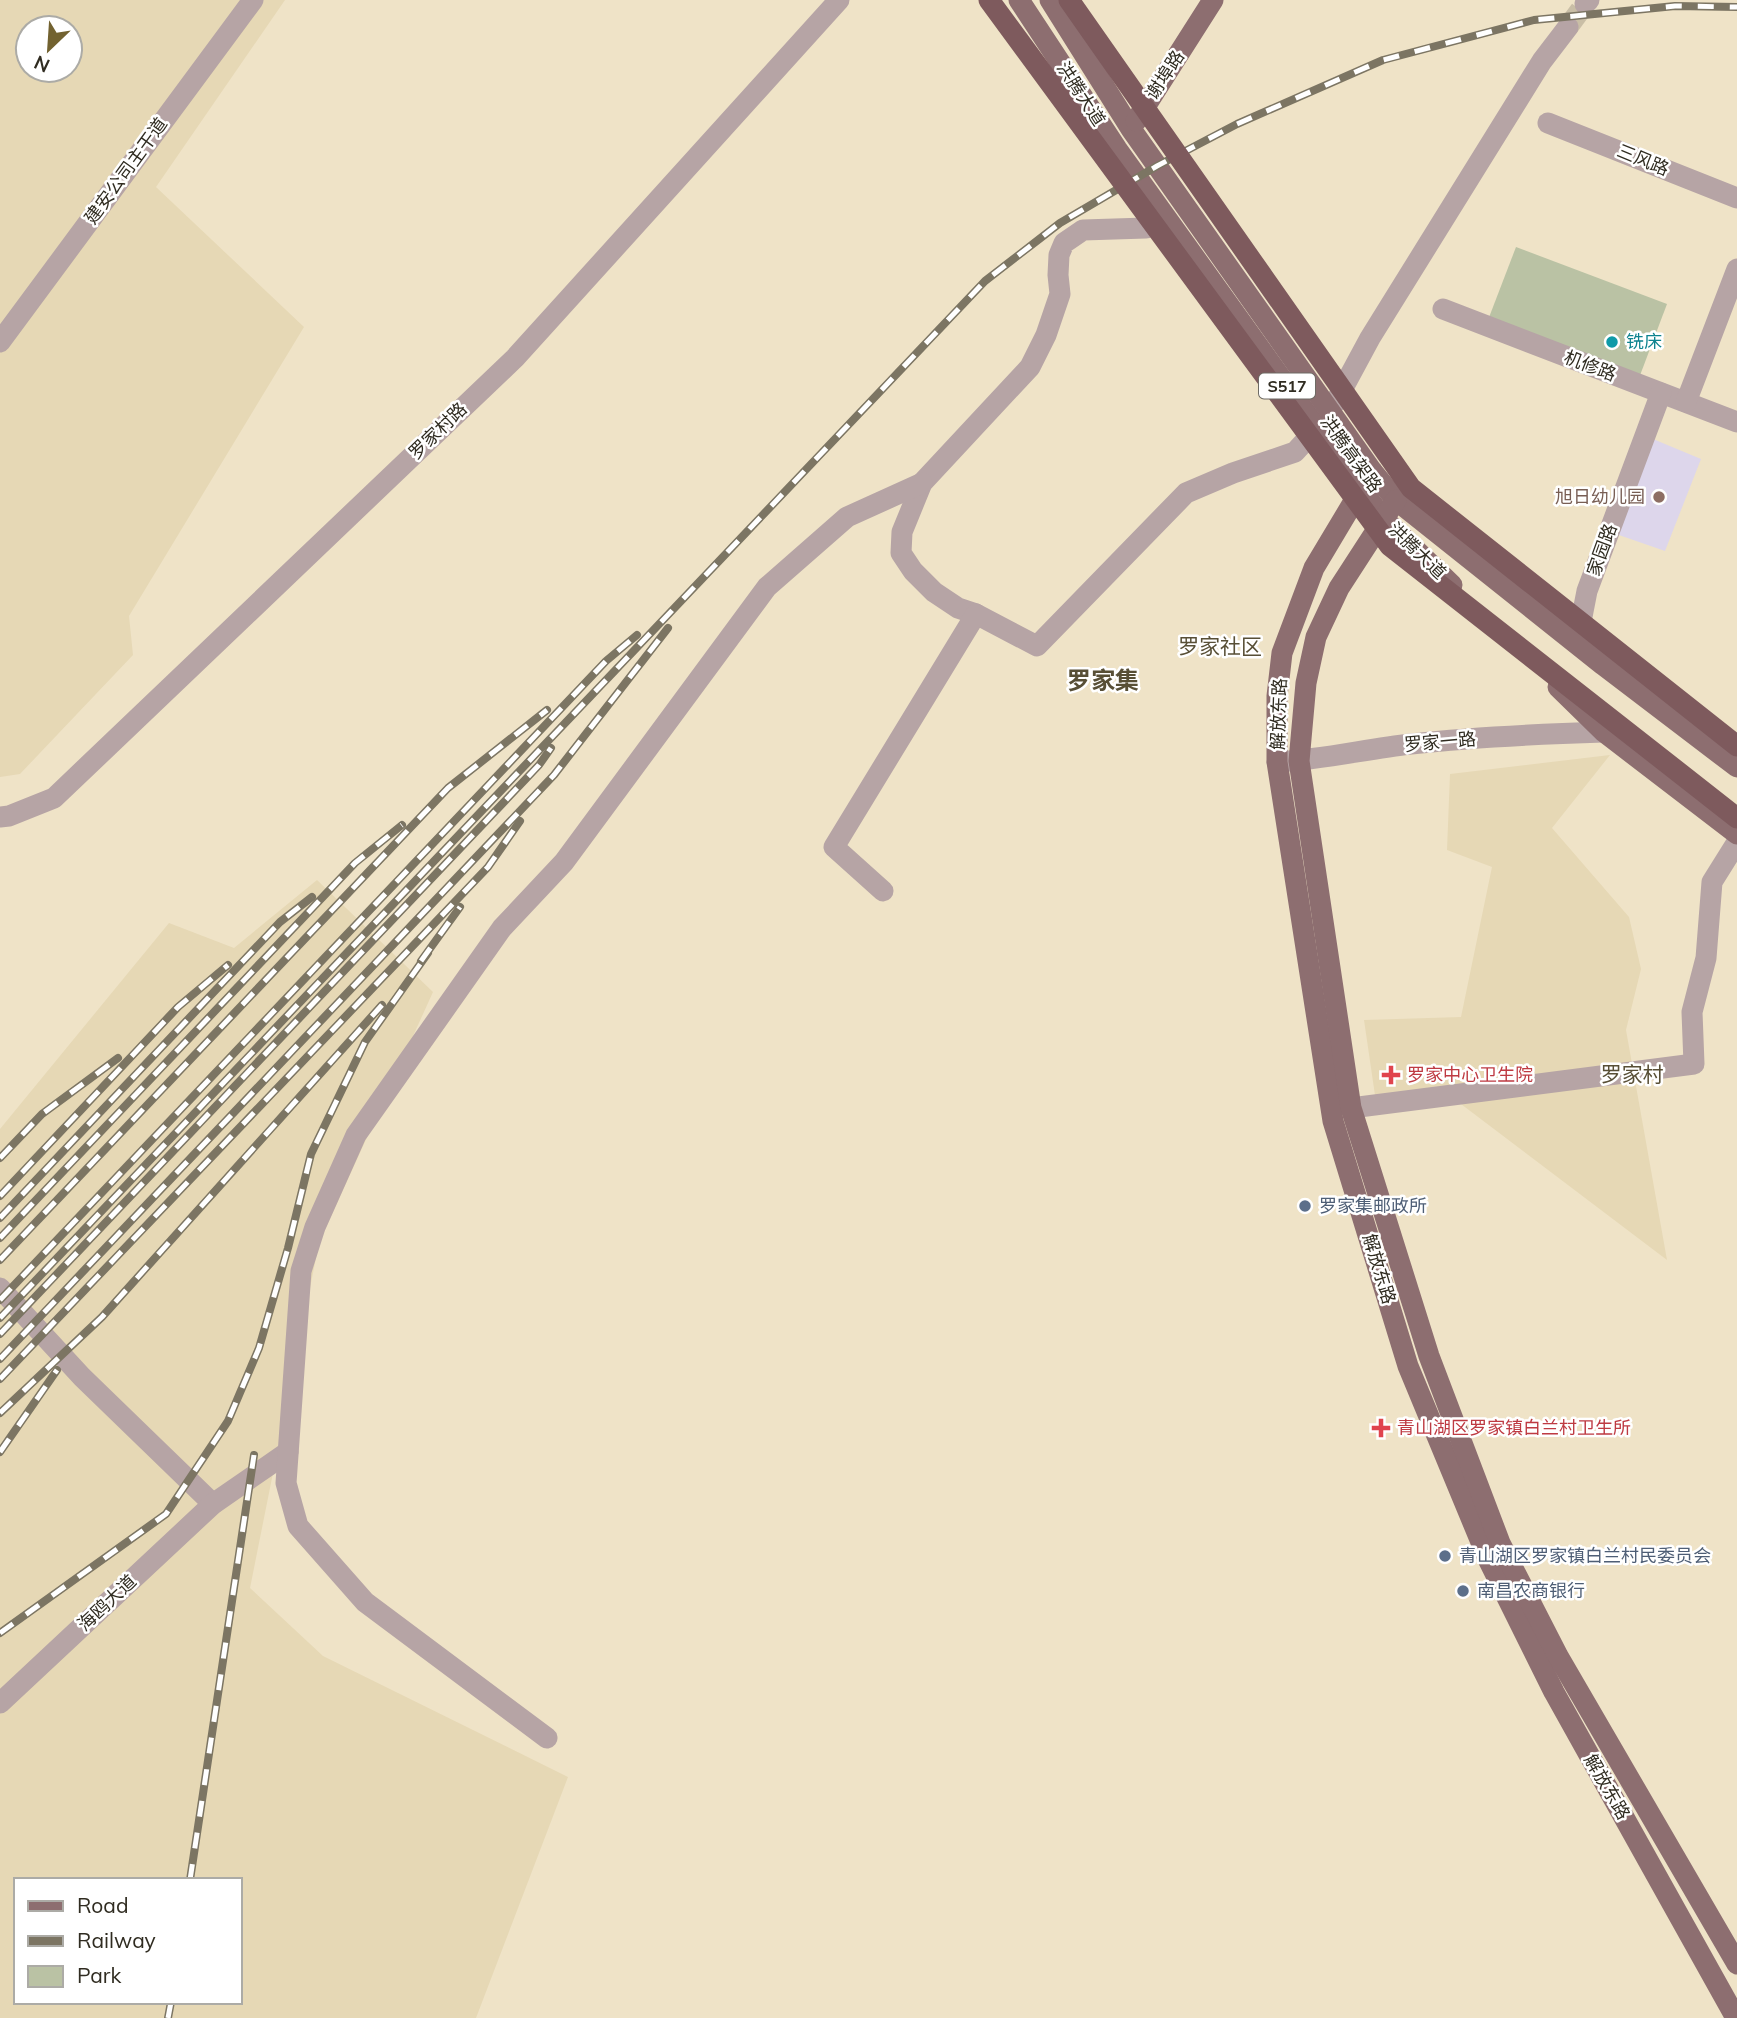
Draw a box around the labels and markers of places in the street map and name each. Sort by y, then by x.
place label: 铣床 [1626,330,1662,353]
marker: 铣床 [1604,334,1620,350]
place label: 旭日幼儿园 [1555,485,1645,508]
marker: 旭日幼儿园 [1651,489,1667,505]
place label: 罗家中心卫生院 [1407,1063,1533,1086]
marker: 罗家中心卫生院 [1381,1065,1401,1085]
place label: 罗家集邮政所 [1319,1194,1427,1217]
marker: 罗家集邮政所 [1297,1198,1313,1214]
place label: 青山湖区罗家镇白兰村卫生所 [1397,1416,1631,1439]
marker: 青山湖区罗家镇白兰村卫生所 [1371,1418,1391,1438]
place label: 青山湖区罗家镇白兰村民委员会 [1459,1544,1711,1567]
marker: 青山湖区罗家镇白兰村民委员会 [1437,1548,1453,1564]
place label: 南昌农商银行 [1477,1579,1585,1602]
marker: 南昌农商银行 [1455,1583,1471,1599]

